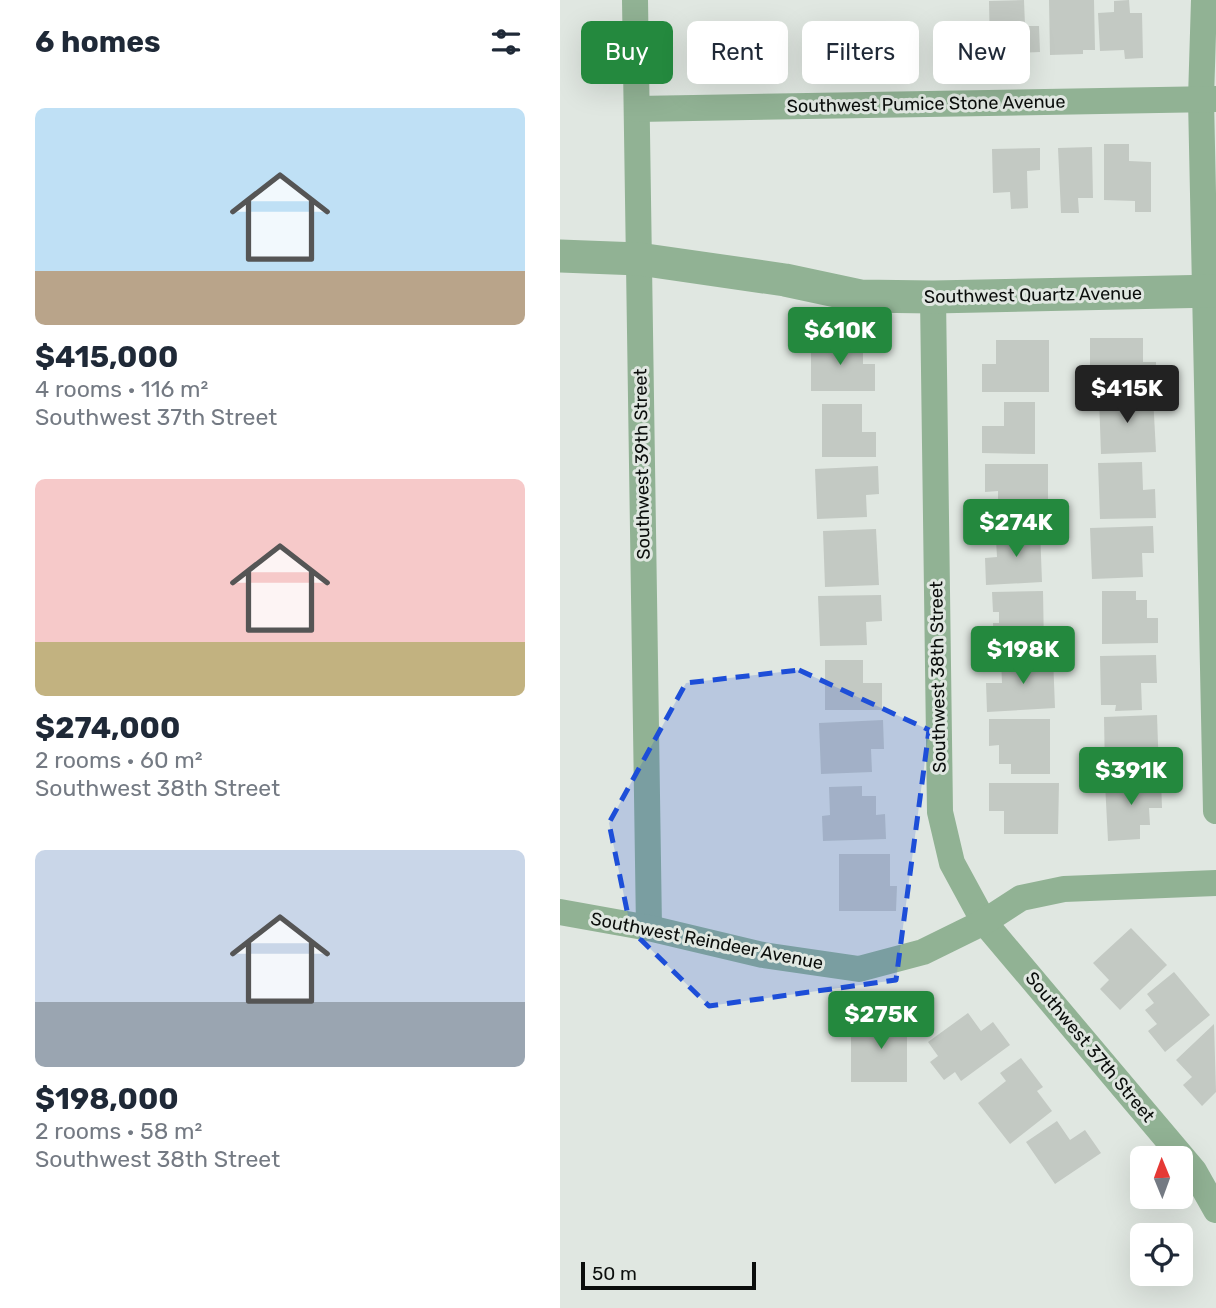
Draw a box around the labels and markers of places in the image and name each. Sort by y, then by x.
pin: $610K [791,308,889,367]
pin: $415K [1078,366,1176,425]
pin: $274K [967,500,1065,559]
pin: $198K [974,626,1072,686]
pin: $391K [1082,748,1180,807]
pin: $275K [832,992,930,1051]

